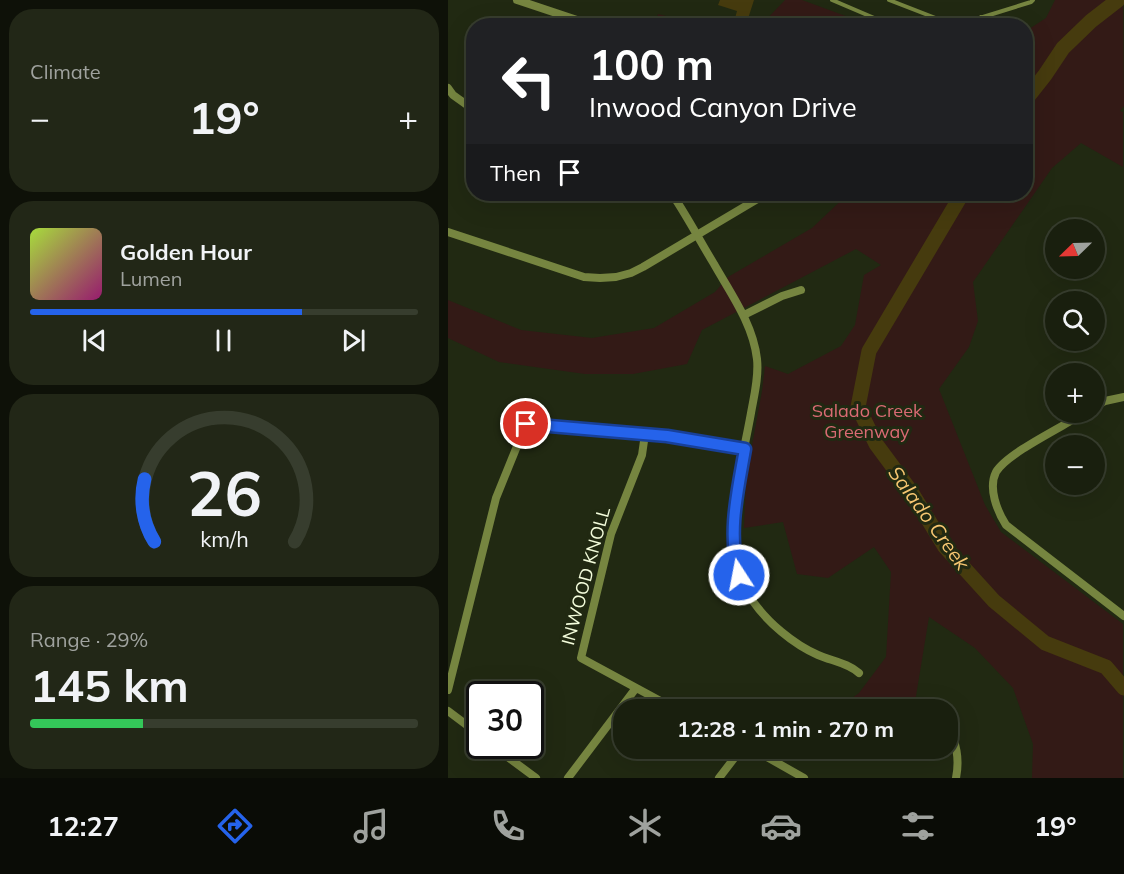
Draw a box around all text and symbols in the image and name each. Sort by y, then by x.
text: 100 m [589,38,714,91]
icon: left [490,42,568,120]
text: Climate [30,59,101,84]
text: 19° [188,89,260,145]
text: Inwood Canyon Drive [589,90,857,124]
text: − [30,97,50,138]
text: + [398,97,418,138]
icon: arrive [553,156,586,189]
text: Then [490,159,541,187]
north arrow [1045,219,1105,279]
map controls [1045,219,1105,495]
text: Golden Hour [120,238,252,266]
text: Lumen [120,266,182,291]
button: search [1045,291,1105,351]
icon: previous [78,324,111,357]
icon: pause [207,324,240,357]
icon: next [337,324,370,357]
button: + [1045,363,1105,423]
pin [500,398,551,449]
park label: Salado Creek Greenway [812,399,923,443]
icon: arrive [509,407,542,440]
button: − [1045,435,1105,495]
text: 26 [187,453,261,532]
water label: Salado Creek [883,461,976,575]
street label: INWOOD KNOLL [556,504,615,647]
text: km/h [200,526,248,553]
position arrow [707,543,771,607]
text: Range · 29% [30,627,148,652]
text: 145 km [30,657,189,713]
speed limit sign: 30 [466,681,544,759]
text: 12:28 · 1 min · 270 m [677,715,894,743]
icon: directions [214,805,256,847]
icon: music [350,805,392,847]
icon: phone [487,805,529,847]
icon: climate [624,805,666,847]
icon: car [760,805,802,847]
icon: filters [897,805,939,847]
text: 12:27 [47,809,119,843]
text: 19° [1034,809,1077,843]

